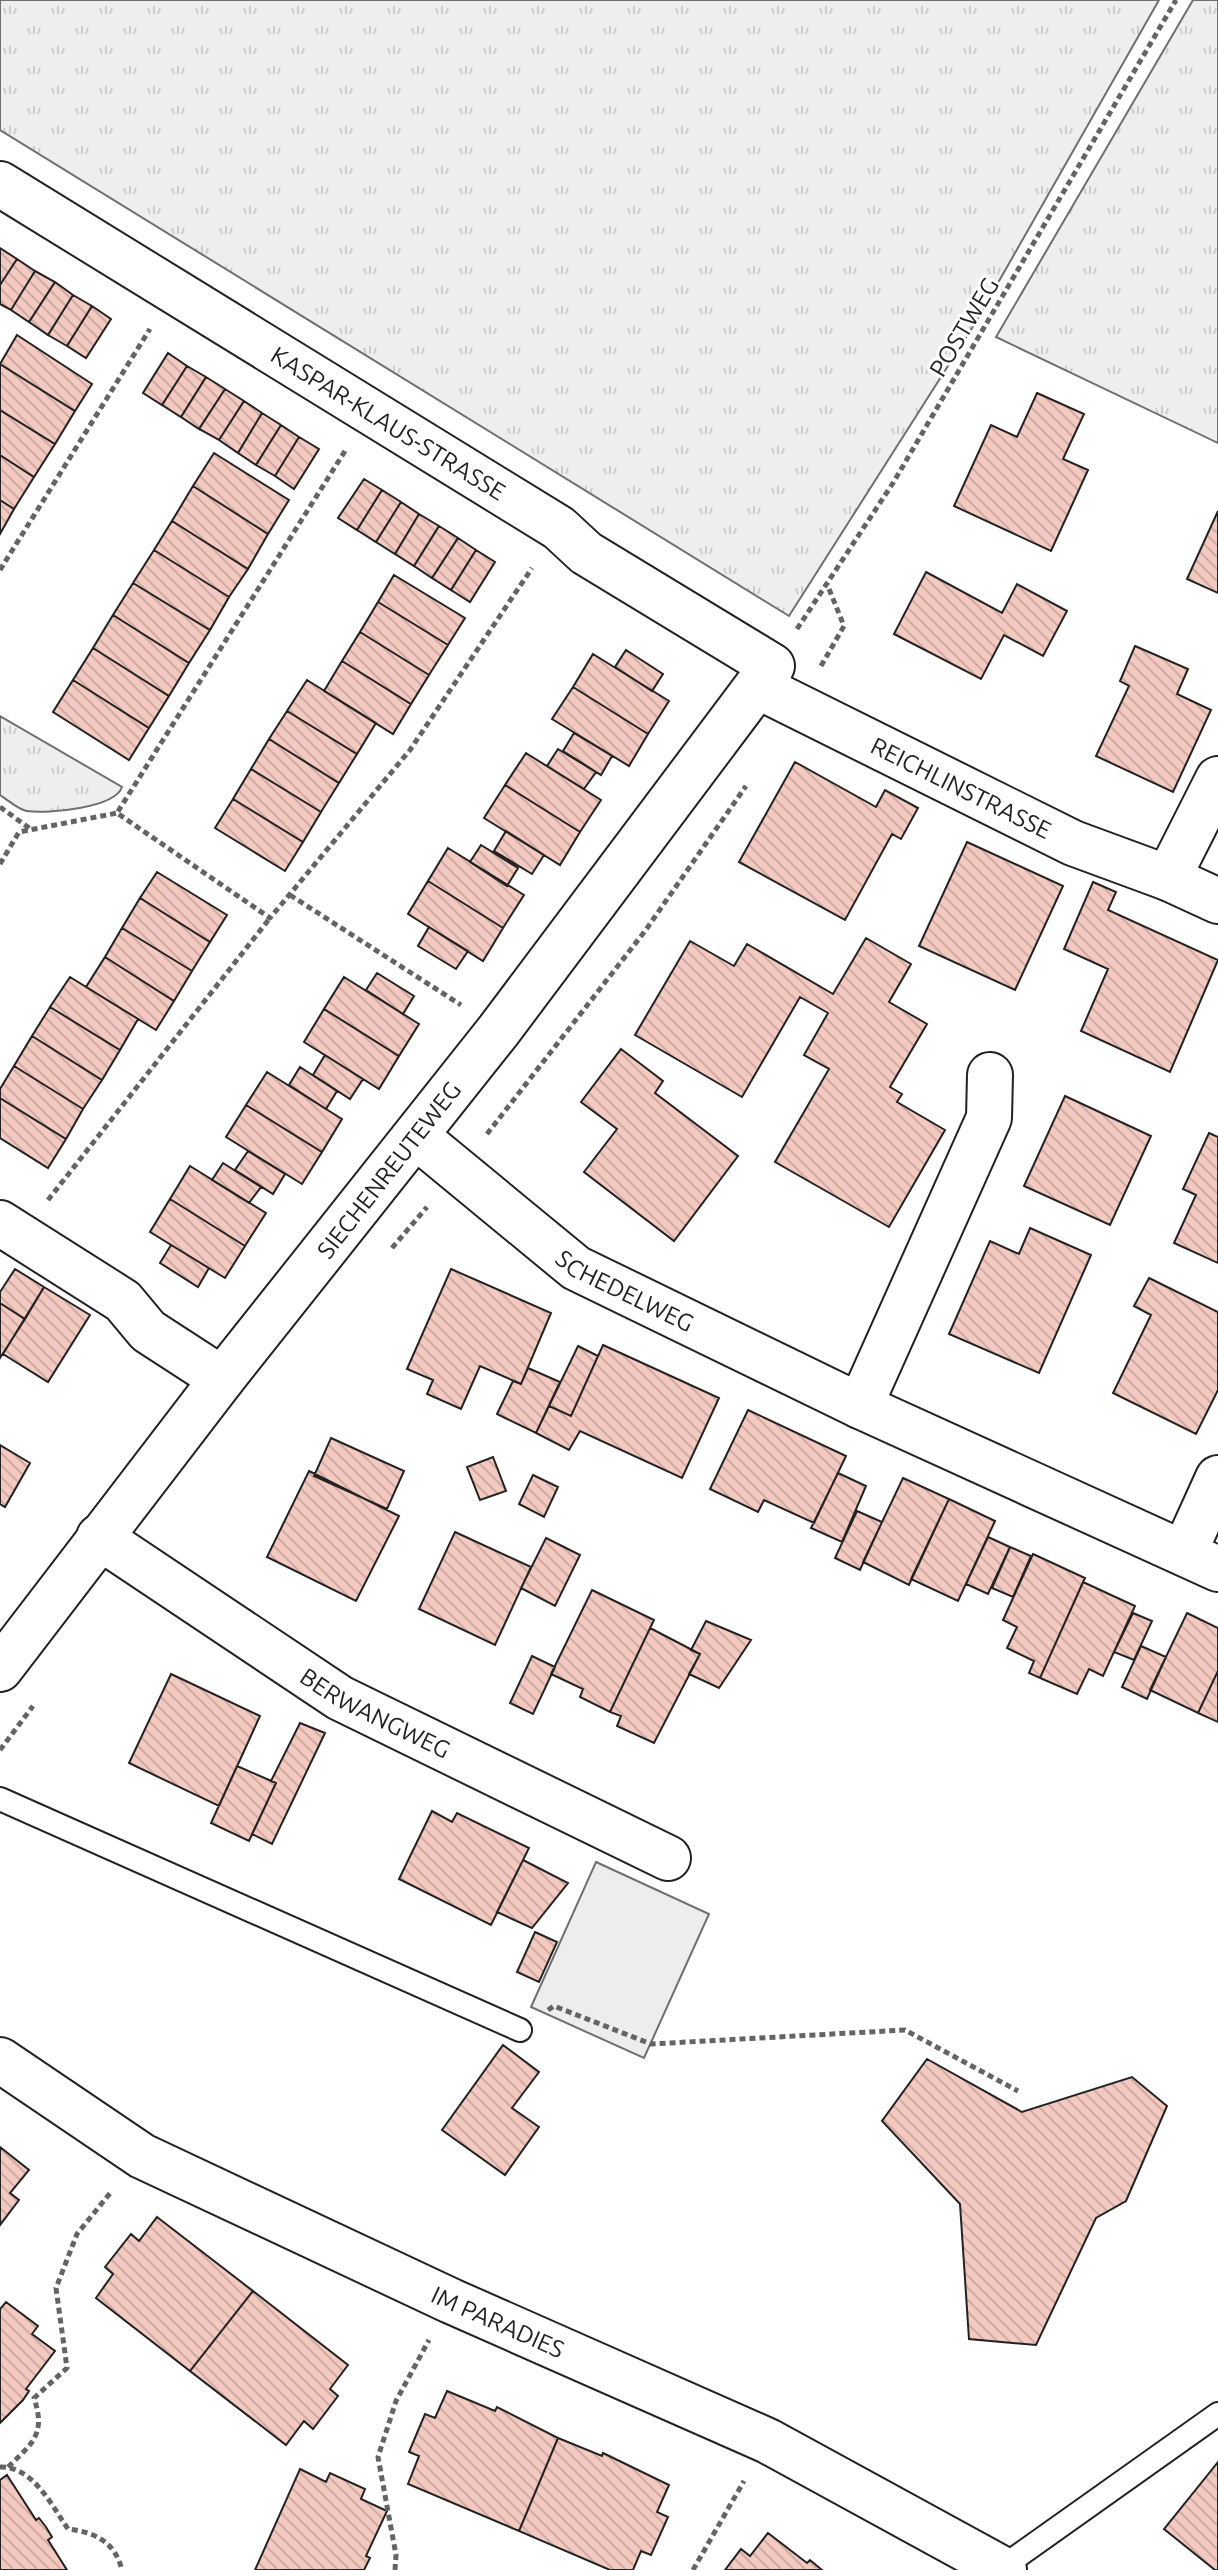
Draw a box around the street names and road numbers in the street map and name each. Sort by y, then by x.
street label: POSTWEG [924,273,1004,381]
street label: KASPAR-KLAUS-STRASSE [266,341,510,505]
street label: REICHLINSTRASSE [867,731,1056,844]
street label: SIECHENREUTEWEG [312,1076,466,1264]
street label: SCHEDELWEG [551,1244,698,1337]
street label: BERWANGWEG [295,1662,455,1763]
street label: IM PARADIES [427,2280,568,2363]

